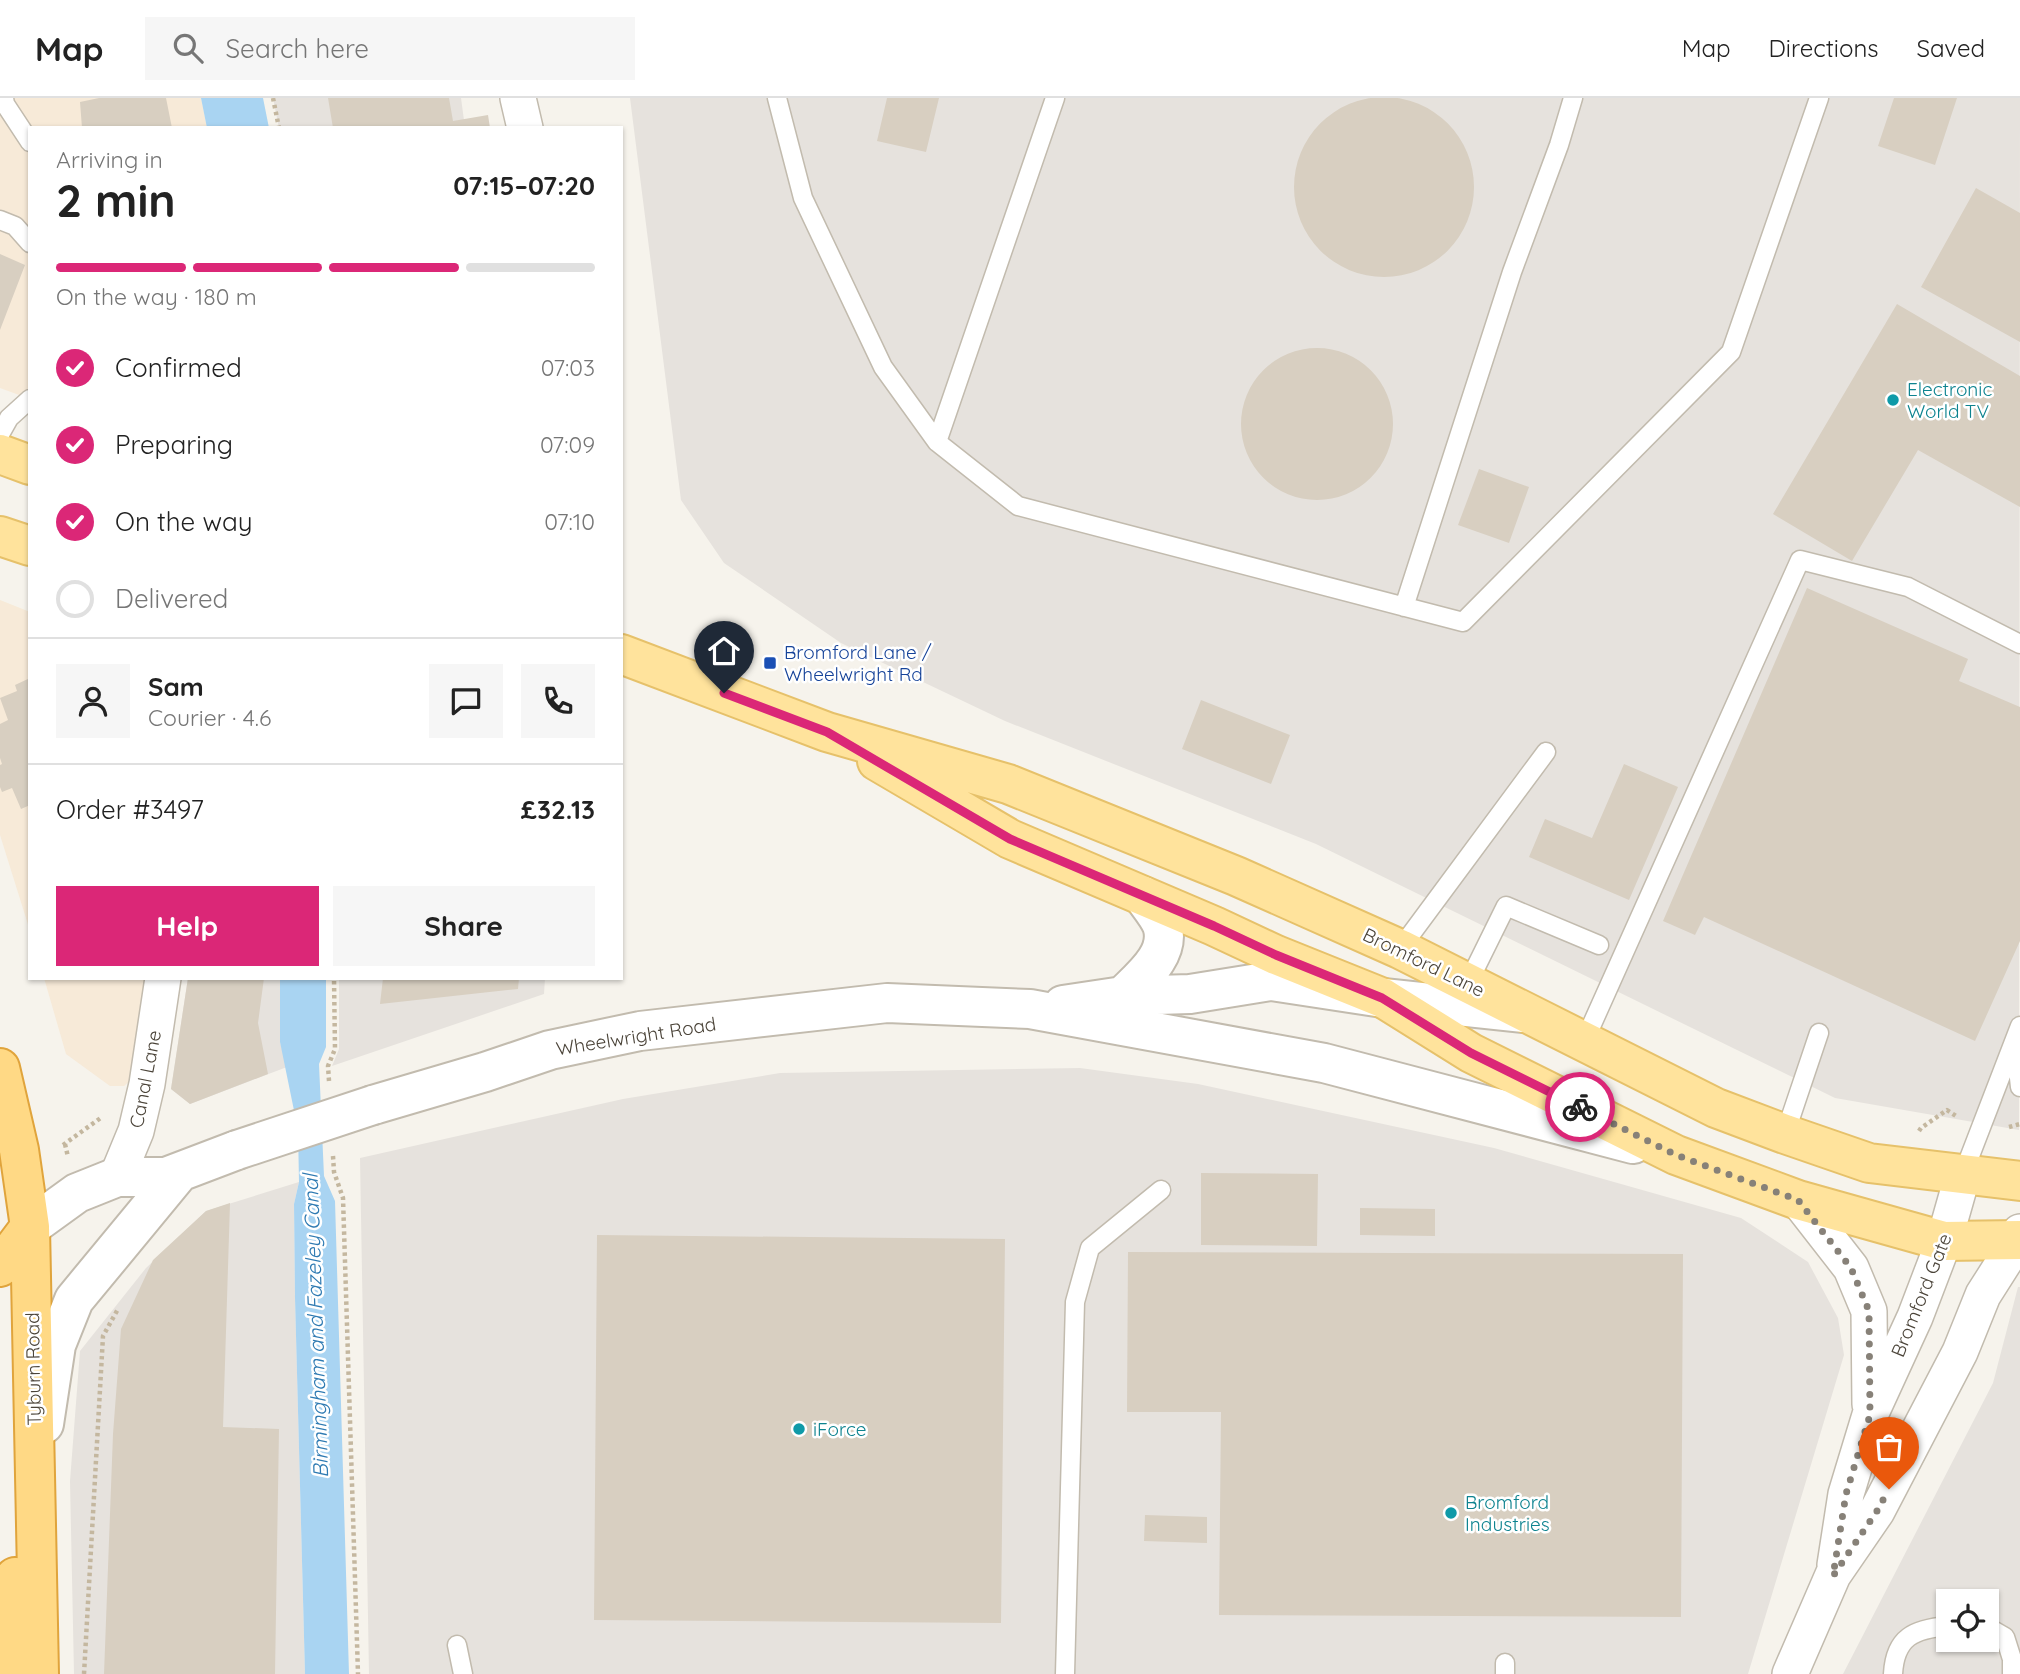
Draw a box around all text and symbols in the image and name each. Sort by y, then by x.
search box [145,17,635,80]
text: Map [35,28,103,69]
icon: search [169,29,207,67]
text: Search here [225,32,369,65]
text: Map [1682,33,1731,63]
text: Directions [1769,33,1879,63]
text: Saved [1917,33,1985,63]
text: Arriving in [56,145,163,174]
text: 07:15–07:20 [453,169,595,202]
text: 2 min [56,171,176,229]
text: On the way · 180 m [56,282,257,311]
icon: check [56,349,94,387]
text: Confirmed [115,351,242,384]
text: 07:03 [541,353,595,382]
place label: Electronic World TV [1907,377,1992,423]
marker: Electronic World TV [1885,392,1901,408]
icon: check [56,426,94,464]
text: Preparing [115,428,233,461]
text: 07:09 [540,430,595,459]
icon: check [56,503,94,541]
text: On the way [115,505,253,538]
text: 07:10 [544,507,595,536]
text: Delivered [115,582,228,615]
pin [694,621,754,693]
icon: home [705,632,743,670]
place label: Bromford Lane / Wheelwright Rd [784,640,932,686]
marker: Bromford Lane / Wheelwright Rd [762,655,778,671]
button: person [56,664,130,738]
button: chat [429,664,503,738]
button: phone [521,664,595,738]
text: Sam [148,670,204,703]
text: Courier · 4.6 [148,703,271,732]
text: Order #3497 [56,793,204,826]
text: £32.13 [521,793,595,826]
button: Help [56,886,319,966]
button: Share [333,886,595,966]
street label: Bromford Lane [1359,922,1489,1002]
street label: Wheelwright Road [554,1011,718,1061]
street label: Canal Lane [124,1028,166,1130]
courier [1545,1072,1615,1142]
icon: bike [1561,1088,1599,1126]
water label: Birmingham and Fazeley Canal [297,1171,333,1478]
street label: Bromford Gate [1885,1230,1957,1360]
street label: Tyburn Road [20,1312,46,1426]
place label: iForce [813,1417,867,1441]
pin [1859,1417,1919,1489]
marker: iForce [791,1421,807,1437]
icon: bag [1870,1428,1908,1466]
place label: Bromford Industries [1465,1490,1550,1536]
marker: Bromford Industries [1443,1505,1459,1521]
map controls [1936,1589,1999,1652]
button: locate [1936,1589,1999,1652]

